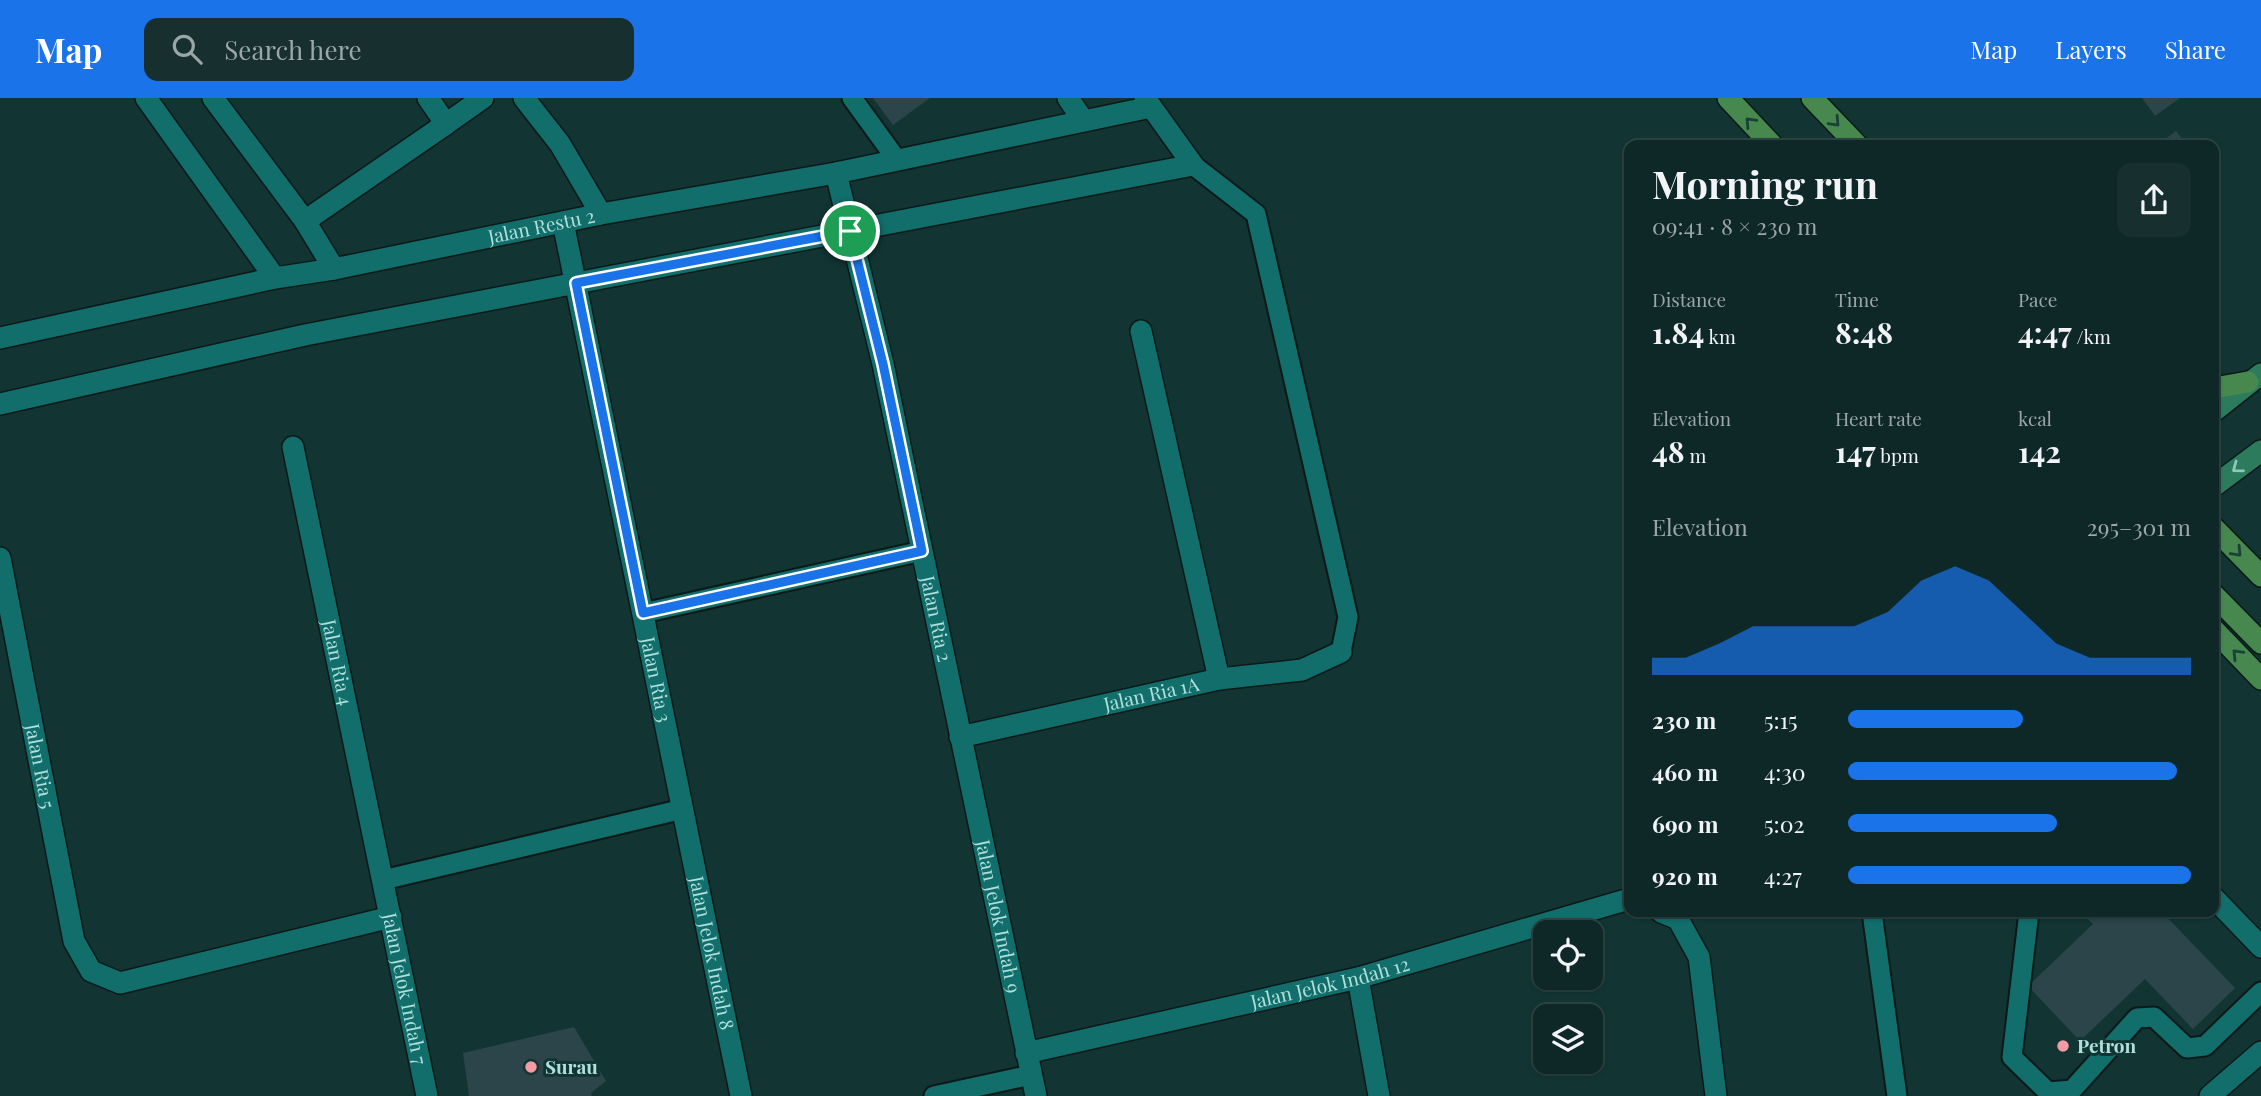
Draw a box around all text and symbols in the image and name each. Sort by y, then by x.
search box [144,18,634,81]
text: Map [35,27,102,71]
icon: search [168,30,206,68]
text: Search here [224,32,362,67]
text: Map [1971,33,2017,65]
text: Layers [2055,33,2127,65]
text: Share [2165,33,2226,65]
one-way arrow [1826,114,1839,127]
one-way arrow [1746,117,1759,130]
text: Morning run [1652,158,1878,209]
button: share [2117,163,2191,237]
pin [820,201,880,261]
street label: Jalan Restu 2 [485,202,597,249]
text: 09:41 · 8 × 230 m [1652,210,1818,241]
icon: arrive [831,212,869,250]
text: Distance [1652,286,1726,312]
text: Time [1835,286,1879,312]
text: Pace [2018,286,2057,312]
text: 1.84 [1652,312,1704,352]
text: 8:48 [1835,312,1893,352]
text: 4:47 [2018,312,2072,352]
text: km [1704,323,1736,349]
text: /km [2072,323,2111,349]
text: Elevation [1652,405,1731,431]
text: Heart rate [1835,405,1922,431]
text: kcal [2018,405,2052,431]
text: 48 [1652,431,1685,471]
text: 147 [1835,431,1876,471]
text: 142 [2018,431,2061,471]
text: m [1685,442,1706,468]
text: bpm [1876,442,1919,468]
one-way arrow [2233,460,2245,473]
text: Elevation [1652,511,1748,542]
text: 295–301 m [2087,511,2191,542]
one-way arrow [2229,544,2242,557]
street label: Jalan Ria 2 [915,572,959,664]
street label: Jalan Ria 4 [317,616,360,708]
street label: Jalan Ria 3 [636,633,679,724]
one-way arrow [2233,649,2246,662]
street label: Jalan Ria 1A [1100,670,1202,717]
text: 230 m [1652,704,1716,735]
text: 5:15 [1764,704,1797,735]
street label: Jalan Ria 5 [20,720,62,811]
text: 460 m [1652,756,1718,787]
text: 4:30 [1764,756,1806,787]
text: 690 m [1652,808,1719,839]
text: 5:02 [1764,808,1804,839]
street label: Jalan Jelok Indah 9 [971,836,1028,995]
text: 920 m [1652,860,1718,891]
text: 4:27 [1764,860,1802,891]
street label: Jalan Jelok Indah 8 [684,873,741,1032]
street label: Jalan Jelok Indah 7 [377,909,434,1067]
map controls [1533,920,1603,1074]
button: locate [1533,920,1603,990]
street label: Jalan Jelok Indah 12 [1247,950,1412,1014]
button: layers [1533,1004,1603,1074]
place label: Petron [2077,1032,2136,1058]
marker: Petron [2055,1038,2071,1054]
place label: Surau [545,1053,598,1079]
marker: Surau [523,1059,539,1075]

